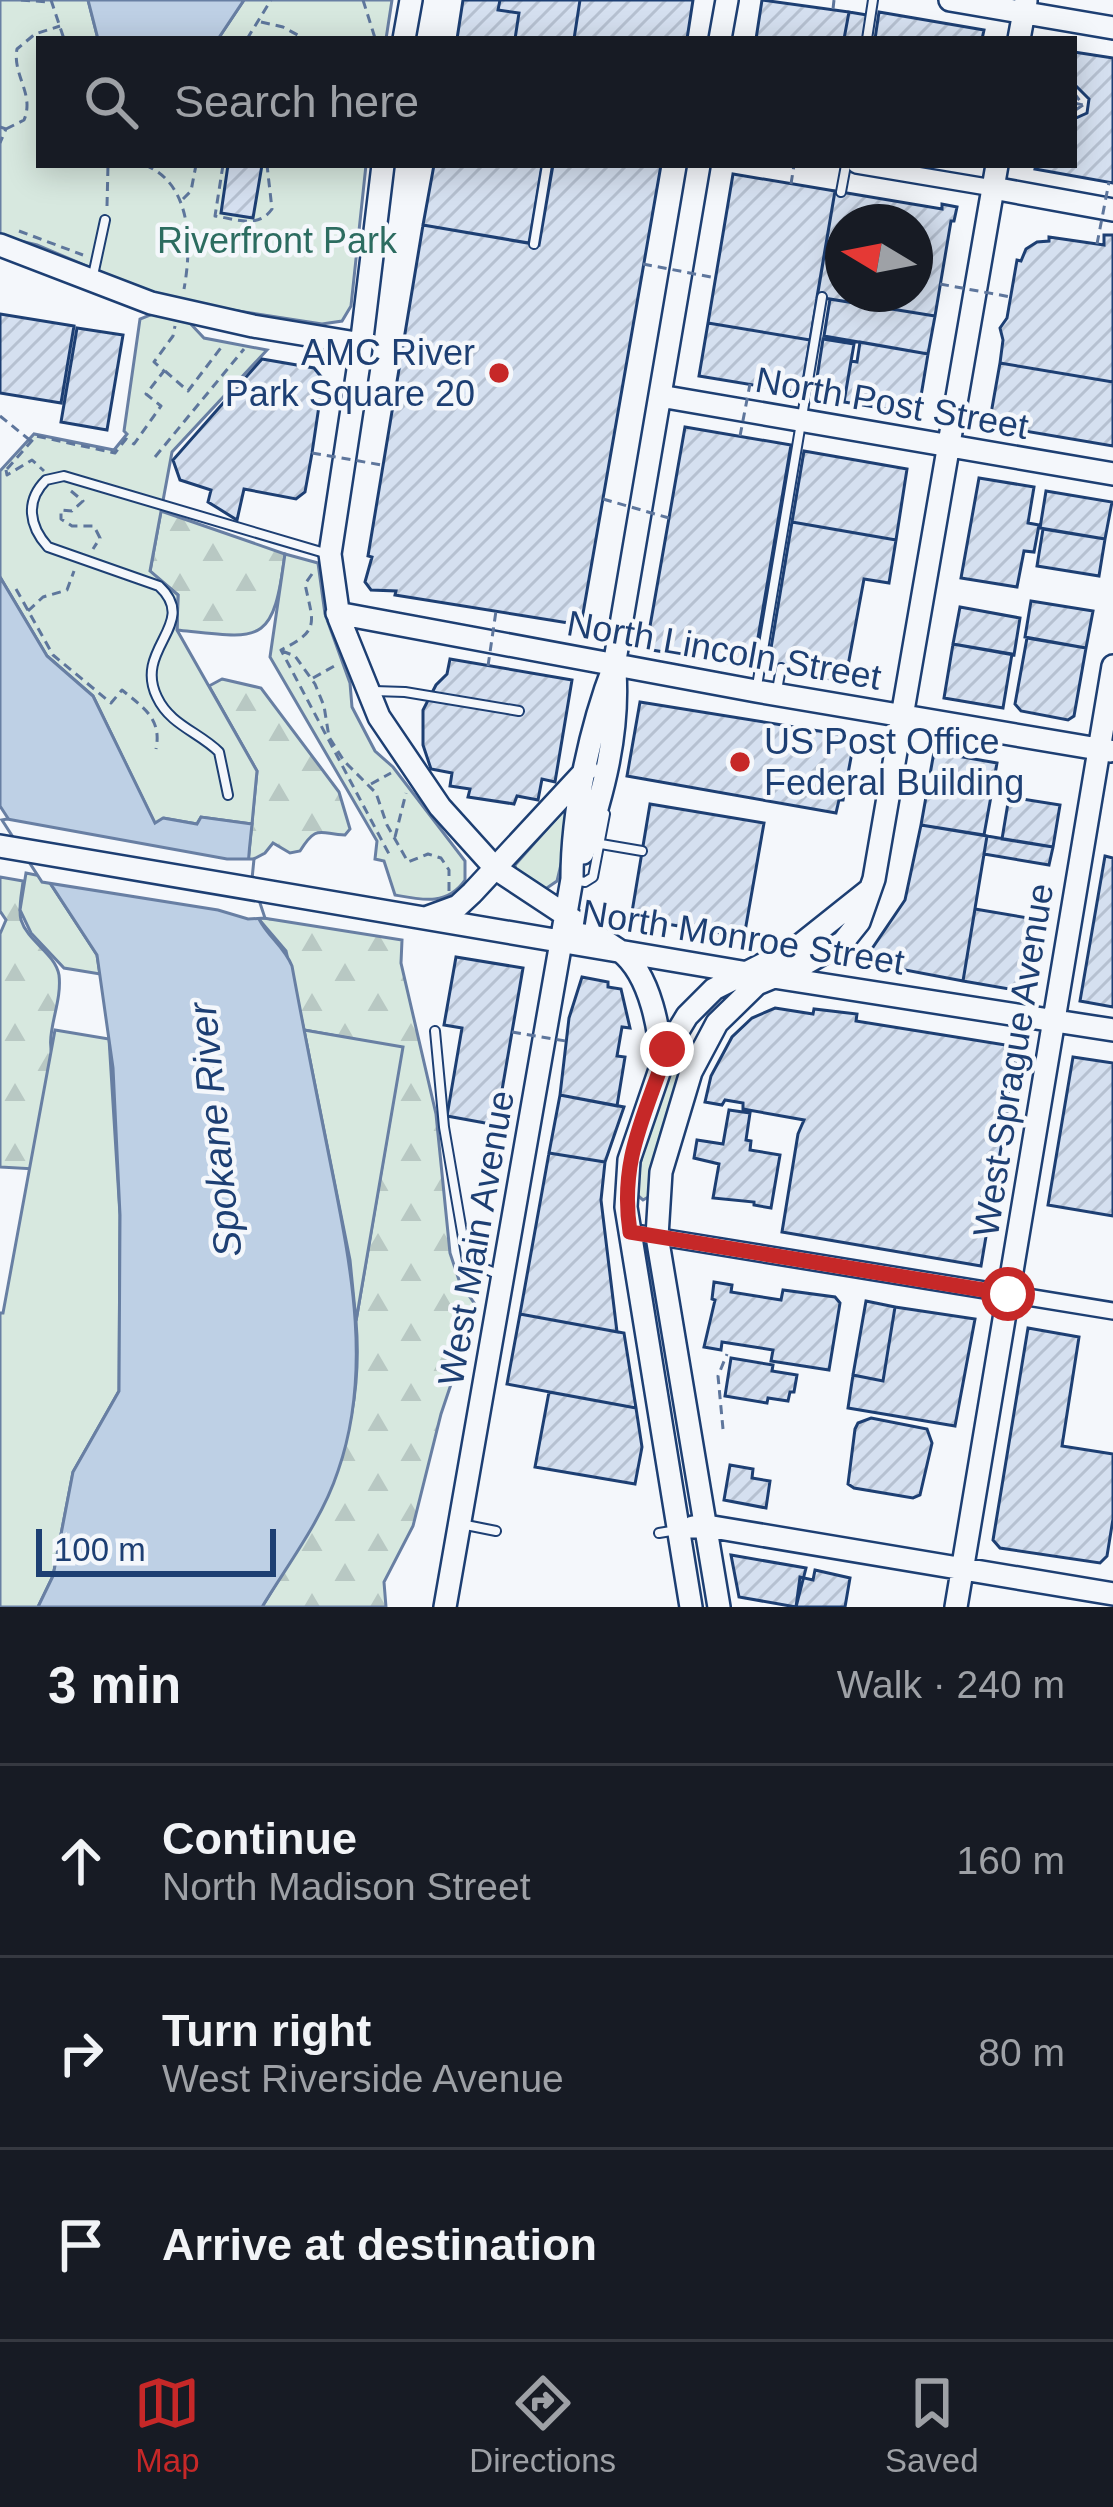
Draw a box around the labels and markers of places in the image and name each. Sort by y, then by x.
place label: AMC River Park Square 20 [225,332,475,414]
marker: AMC River Park Square 20 [486,360,512,386]
place label: US Post Office Federal Building [764,721,1024,803]
marker: US Post Office Federal Building [727,749,753,775]

